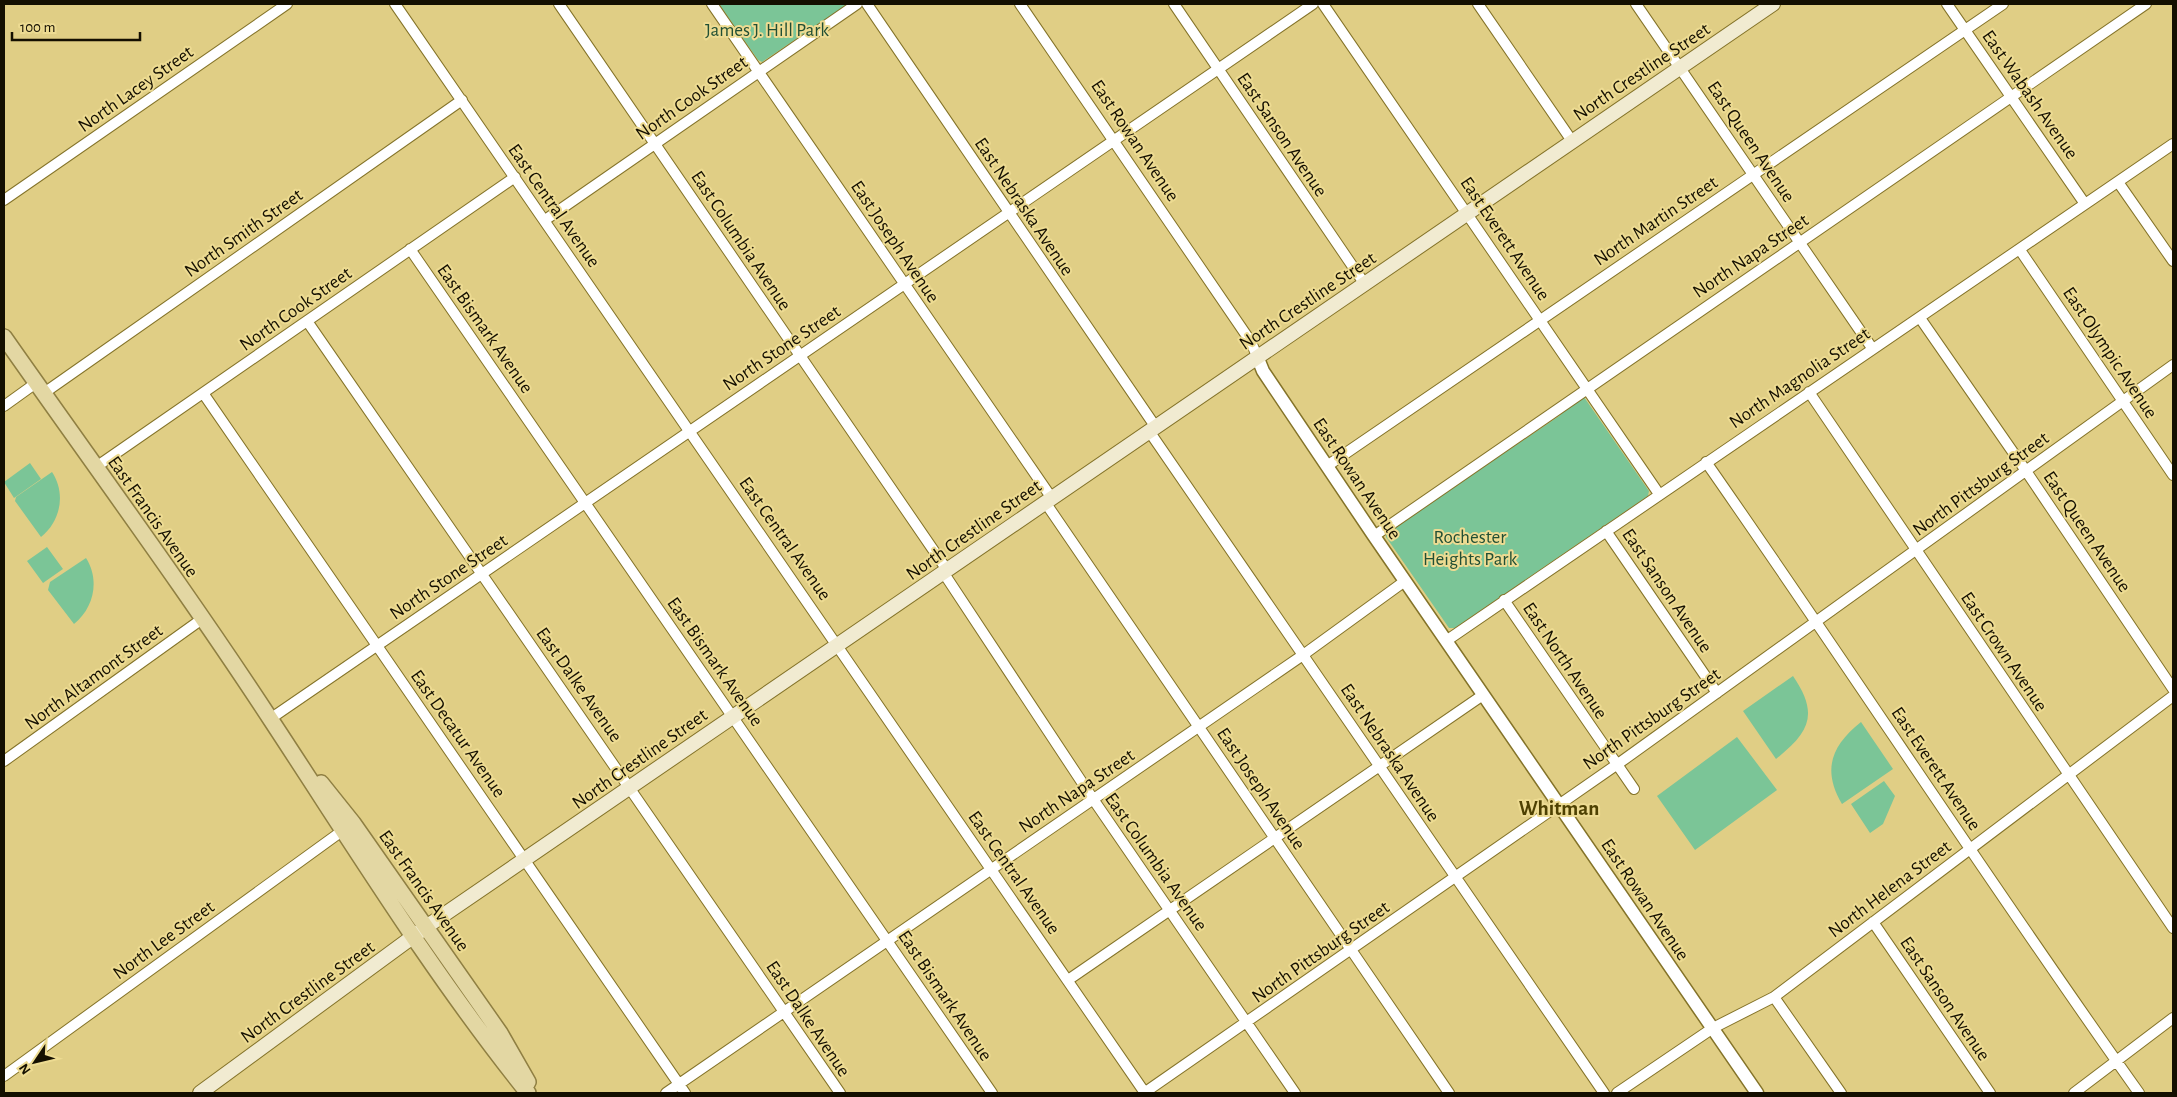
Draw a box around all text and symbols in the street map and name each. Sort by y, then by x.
scale bar [12,10,140,42]
text: 100 m [20,20,55,35]
street label: North Crestline Street [1570,20,1714,125]
park label: James J. Hill Park [705,21,829,40]
street label: East Wabash Avenue [1978,27,2081,163]
street label: North Lacey Street [75,43,197,136]
street label: North Cook Street [632,53,751,144]
street label: East Sanson Avenue [1233,69,1330,200]
street label: East Rowan Avenue [1087,77,1182,205]
street label: East Queen Avenue [1703,78,1798,206]
street label: East Nebraska Avenue [971,134,1077,279]
street label: East Central Avenue [504,141,603,271]
street label: East Columbia Avenue [687,168,794,314]
street label: North Martin Street [1590,173,1721,270]
street label: East Everett Avenue [1457,174,1553,304]
street label: East Joseph Avenue [847,177,942,306]
street label: North Smith Street [181,185,306,281]
street label: North Napa Street [1690,211,1812,302]
street label: North Crestline Street [1236,249,1380,354]
street label: East Bismark Avenue [433,261,536,397]
street label: North Cook Street [236,264,355,355]
street label: East Olympic Avenue [2059,284,2161,422]
street label: North Stone Street [720,302,844,395]
street label: North Magnolia Street [1726,324,1873,432]
street label: East Rowan Avenue [1309,415,1404,543]
street label: North Pittsburg Street [1909,429,2052,540]
street label: East Francis Avenue [104,453,202,581]
street label: East Queen Avenue [2039,468,2134,596]
street label: East Central Avenue [735,474,834,604]
street label: North Crestline Street [903,477,1045,584]
street label: East Sanson Avenue [1618,525,1715,656]
park label: Rochester Heights Park [1423,528,1517,569]
street label: North Stone Street [387,531,511,624]
street label: East Crown Avenue [1957,589,2051,715]
street label: East Bismark Avenue [663,594,766,730]
street label: East North Avenue [1519,599,1611,723]
street label: North Altamont Street [21,621,166,733]
street label: East Dalke Avenue [532,624,625,746]
street label: North Pittsburg Street [1580,665,1724,774]
street label: East Decatur Avenue [407,667,509,801]
street label: East Nebraska Avenue [1337,680,1443,825]
street label: East Everett Avenue [1888,704,1984,834]
street label: North Crestline Street [569,706,711,813]
street label: East Joseph Avenue [1213,724,1308,853]
street label: North Napa Street [1016,746,1138,837]
street label: East Columbia Avenue [1101,789,1210,934]
district label: Whitman [1519,798,1599,819]
street label: East Central Avenue [964,808,1063,938]
street label: East Francis Avenue [375,827,473,955]
street label: East Rowan Avenue [1597,836,1692,964]
street label: North Helena Street [1825,837,1955,941]
street label: North Lee Street [110,897,218,983]
street label: North Pittsburg Street [1249,898,1393,1007]
street label: East Bismark Avenue [894,927,995,1064]
street label: East Sanson Avenue [1896,933,1993,1064]
street label: North Crestline Street [238,937,378,1047]
street label: East Dalke Avenue [762,957,853,1080]
north arrow [10,1037,60,1087]
text: N [17,1061,34,1077]

